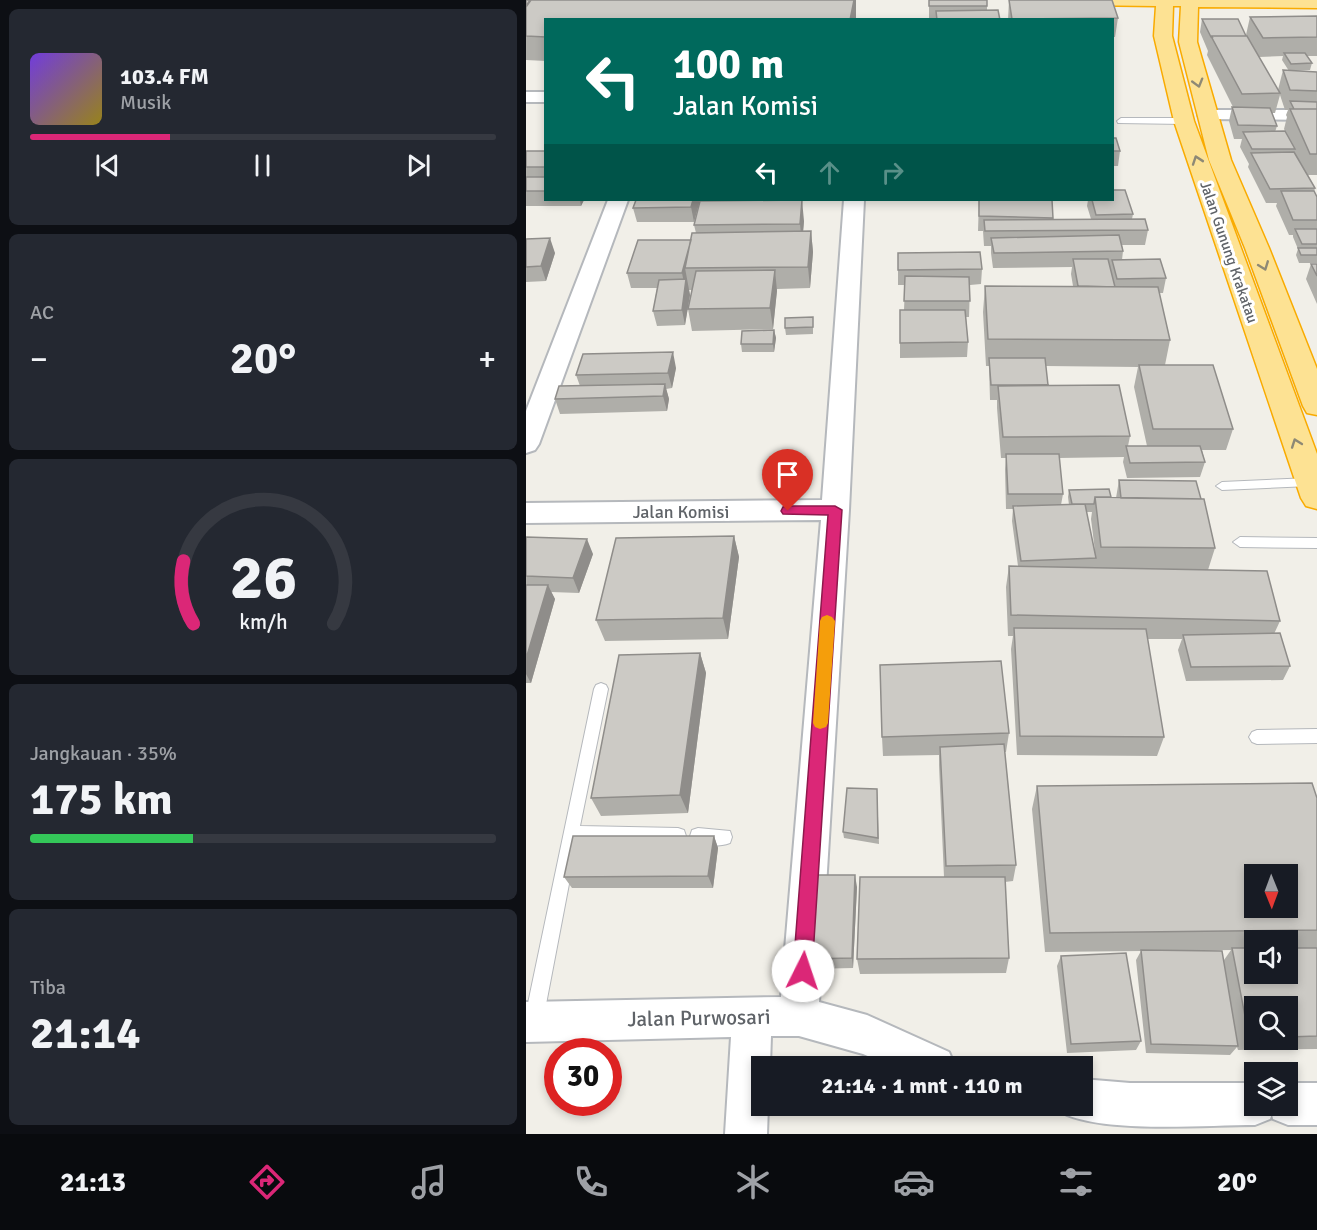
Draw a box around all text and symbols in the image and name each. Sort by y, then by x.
text: 100 m [673,39,784,90]
icon: left [574,42,652,120]
text: 103.4 FM [120,63,209,90]
one-way arrow [1190,78,1203,88]
text: Musik [120,90,171,115]
text: Jalan Komisi [673,90,818,123]
icon: previous [91,149,124,182]
icon: pause [246,149,279,182]
icon: next [402,149,435,182]
icon: left [750,156,783,189]
icon: ahead [813,156,846,189]
icon: right [876,156,909,189]
one-way arrow [1192,156,1204,166]
street label: Jalan Gunung Krakatau [1196,179,1262,325]
one-way arrow [1257,259,1269,270]
text: AC [30,300,54,325]
text: 20° [230,331,296,386]
text: − [30,339,48,380]
text: + [478,339,496,380]
one-way arrow [1291,439,1304,449]
pin [762,449,813,511]
icon: arrive [771,458,804,491]
street label: Jalan Komisi [633,501,729,523]
text: 26 [229,539,297,616]
text: km/h [239,609,287,635]
text: Jangkauan · 35% [30,741,177,766]
text: 175 km [30,772,173,827]
north arrow [1244,864,1298,918]
map controls [1244,864,1298,1116]
button: sound [1244,930,1298,984]
position arrow [771,939,835,1003]
text: Tiba [30,975,66,1000]
button: search [1244,996,1298,1050]
street label: Jalan Purwosari [627,1004,771,1032]
text: 21:14 [30,1006,140,1061]
speed limit sign: 30 [544,1038,622,1116]
button: layers [1244,1062,1298,1116]
text: 21:14 · 1 mnt · 110 m [822,1072,1022,1099]
icon: directions [246,1161,288,1203]
icon: music [408,1161,450,1203]
icon: phone [570,1161,612,1203]
icon: climate [732,1161,774,1203]
icon: car [893,1161,935,1203]
icon: filters [1055,1161,1097,1203]
text: 21:13 [60,1166,126,1199]
text: 20° [1217,1166,1257,1199]

